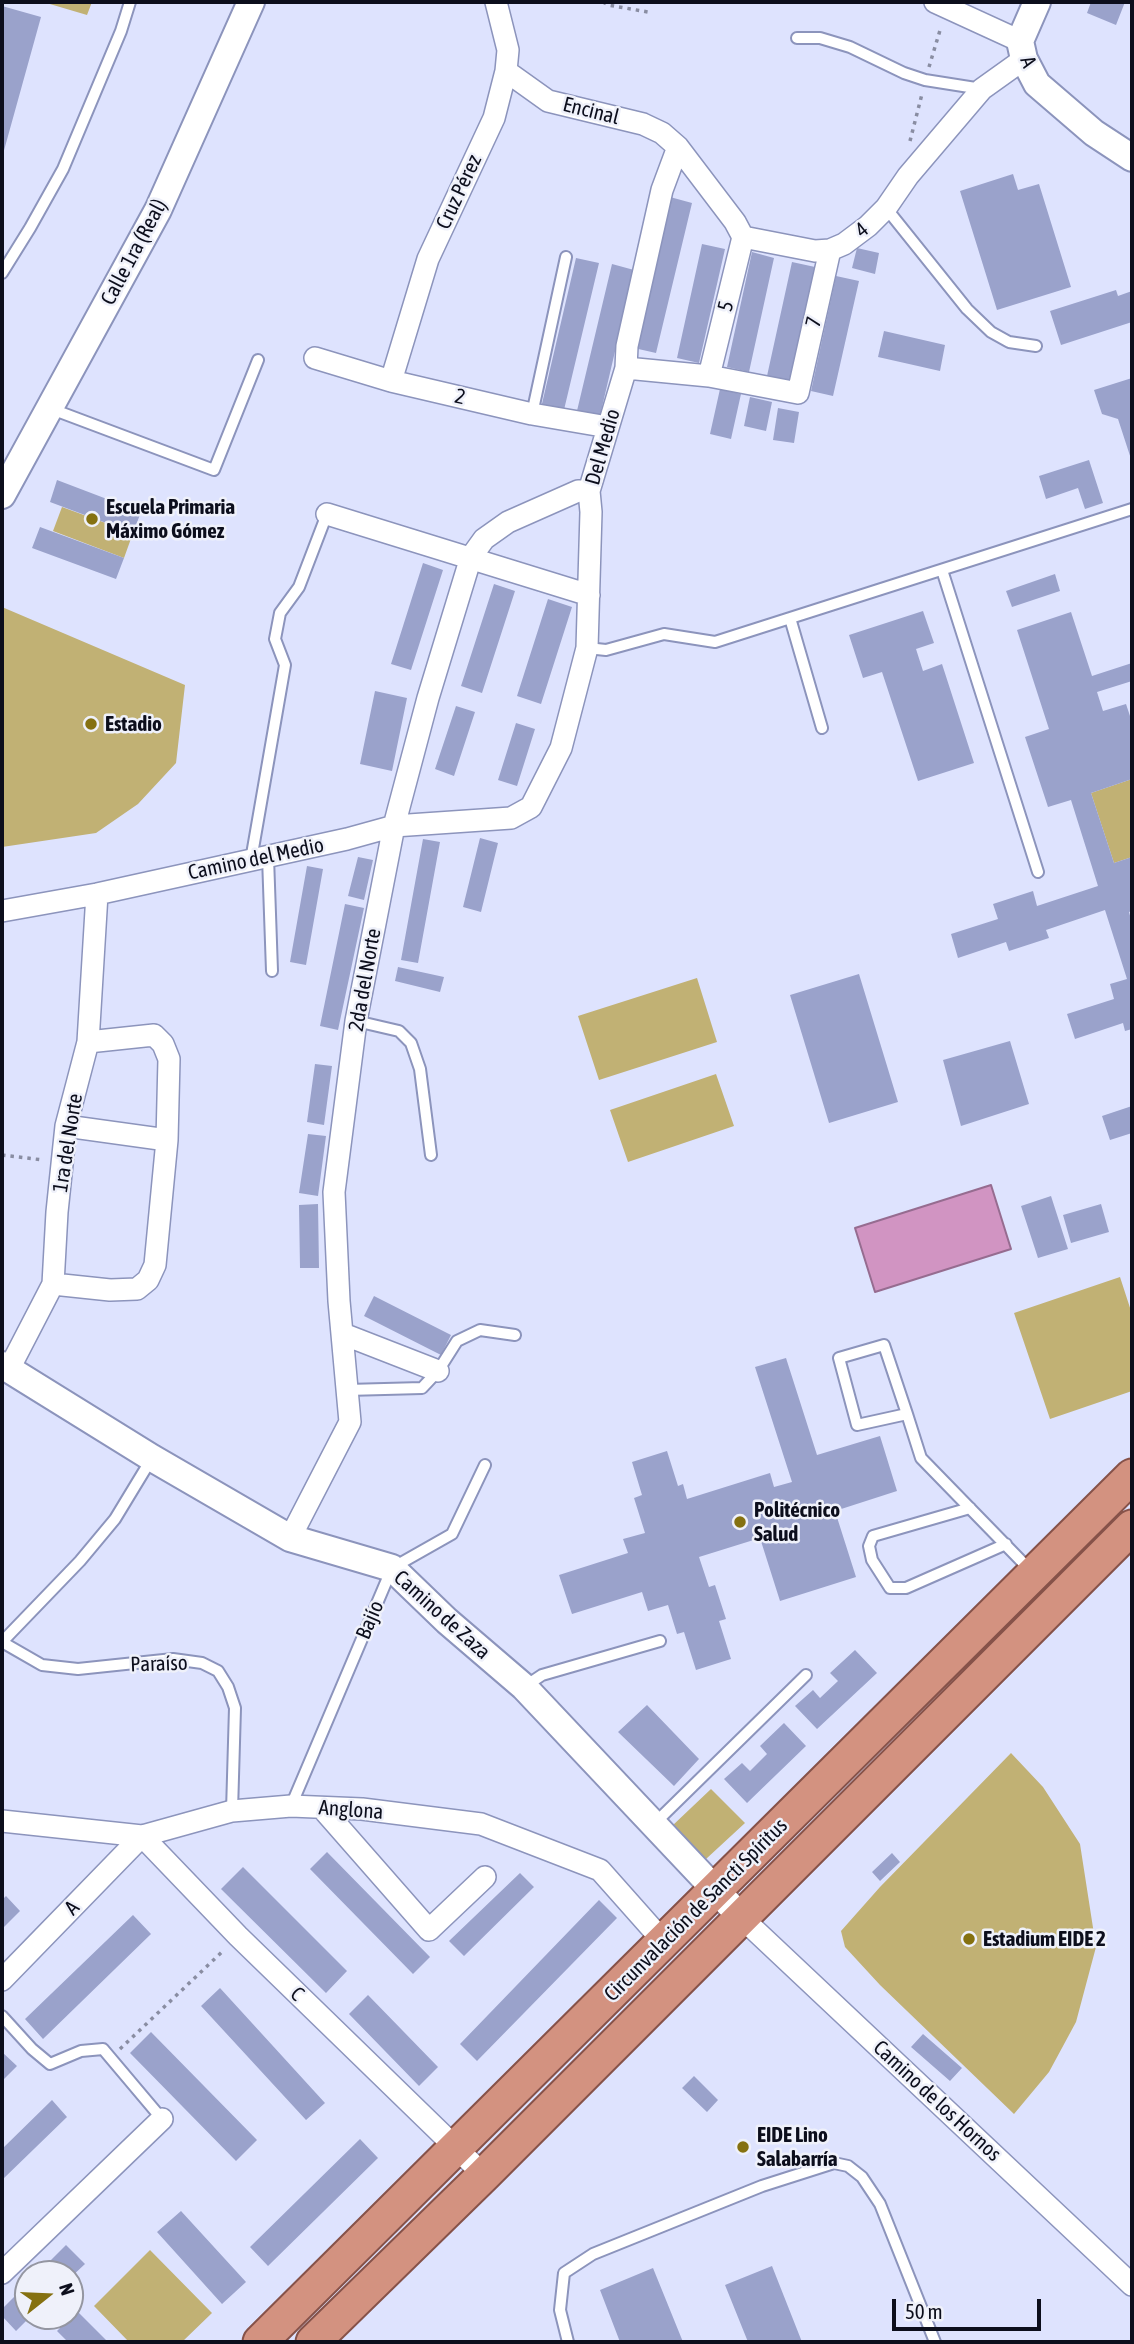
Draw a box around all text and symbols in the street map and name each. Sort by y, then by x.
street label: A [1014,53,1042,71]
street label: Encinal [560,92,622,130]
street label: Cruz Pérez [431,151,487,233]
street label: Calle 1ra (Real) [96,195,172,309]
street label: 4 [850,217,874,243]
street label: 5 [713,298,739,314]
street label: 7 [801,314,827,330]
street label: 2 [452,384,468,410]
street label: Del Medio [580,406,626,488]
place label: Escuela Primaria Máximo Gómez [106,494,235,544]
marker: Escuela Primaria Máximo Gómez [84,511,100,527]
place label: Estadio [105,711,162,737]
marker: Estadio [83,716,99,732]
street label: Camino del Medio [186,832,326,886]
street label: 2da del Norte [344,927,386,1033]
street label: 1ra del Norte [48,1092,88,1194]
place label: Politécnico Salud [754,1497,840,1547]
marker: Politécnico Salud [732,1514,748,1530]
street label: Camino de Zaza [389,1565,495,1665]
street label: Bajío [351,1597,389,1643]
street label: Paraíso [130,1650,188,1678]
street label: Anglona [318,1795,384,1825]
street label: Circunvalación de Sancti Spíritus [599,1813,793,2007]
street label: A [59,1896,85,1920]
place label: Estadium EIDE 2 [983,1926,1106,1952]
marker: Estadium EIDE 2 [961,1931,977,1947]
street label: C [285,1982,309,2006]
street label: Camino de los Hornos [868,2035,1006,2167]
place label: EIDE Lino Salabarría [757,2122,838,2172]
marker: EIDE Lino Salabarría [735,2139,751,2155]
north arrow [14,2260,84,2330]
text: N [55,2280,79,2298]
scale bar [896,2284,1045,2328]
text: 50 m [905,2299,943,2323]

